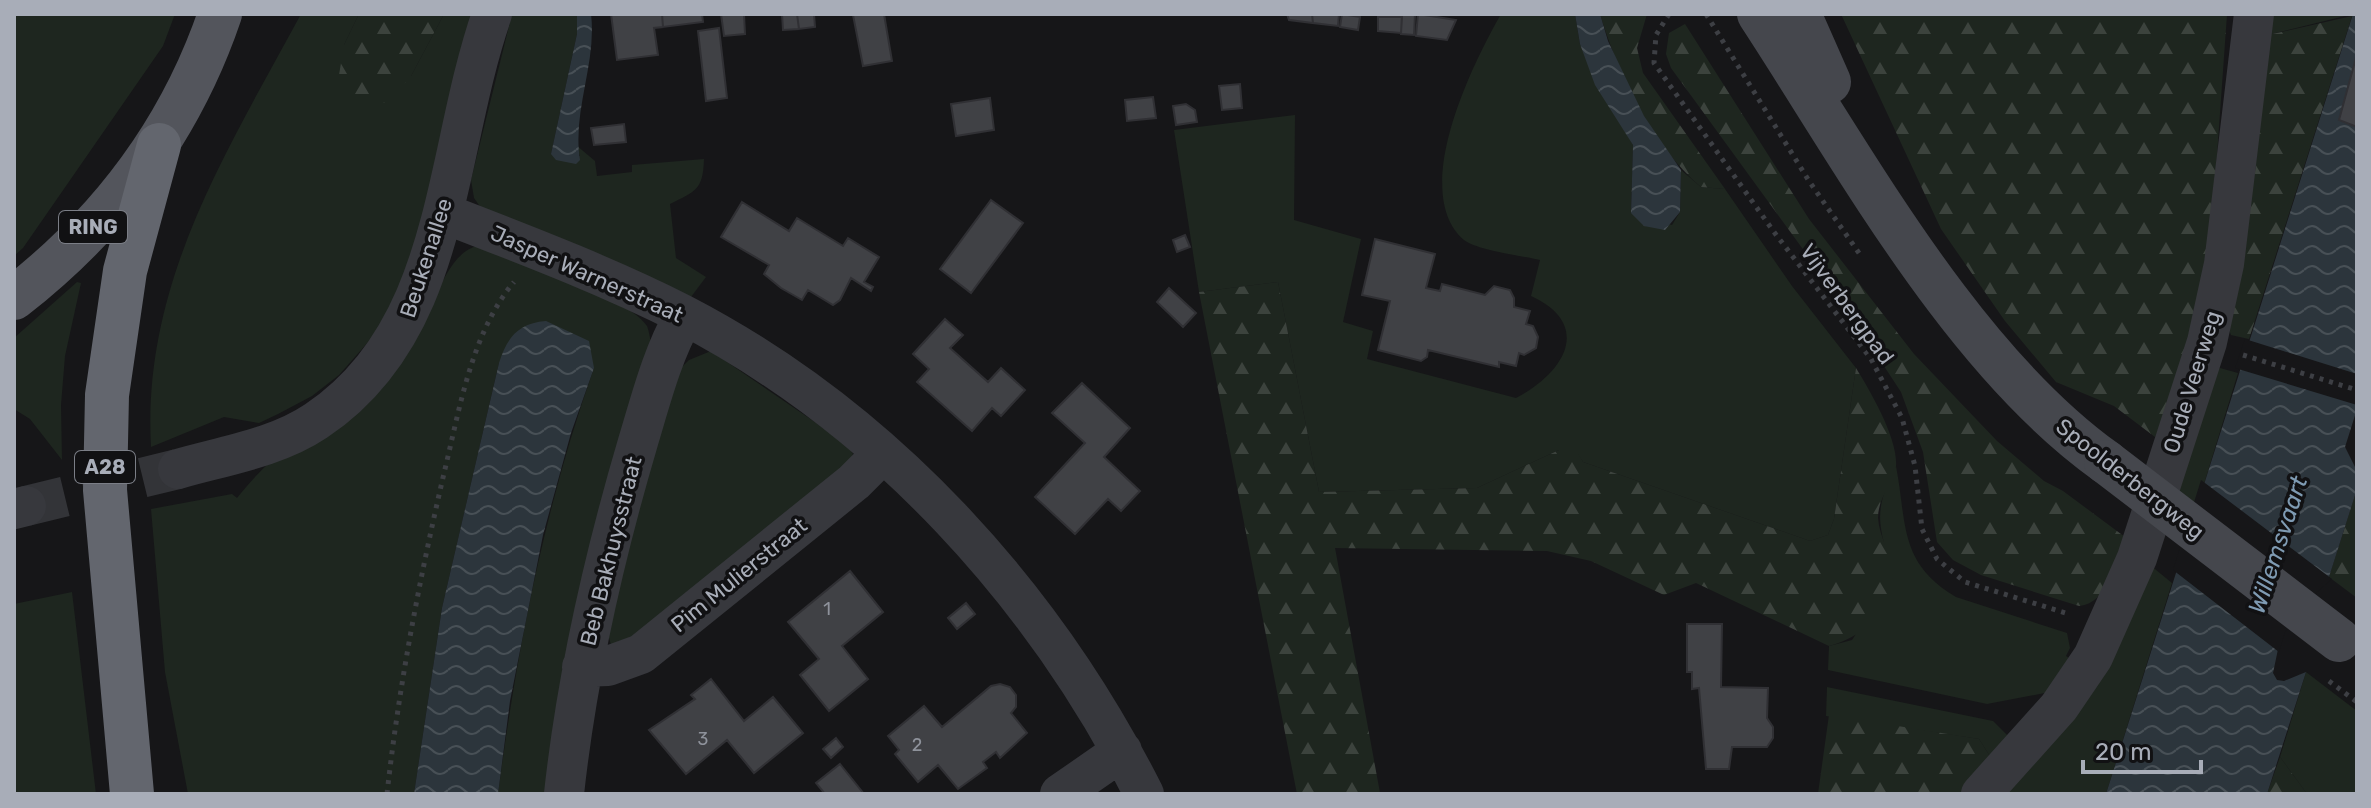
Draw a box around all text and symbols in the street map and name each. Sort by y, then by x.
street label: Beukenallee [394,195,458,321]
road number: RING [59,211,127,243]
street label: Jasper Warnerstraat [487,219,688,329]
street label: Vijverbergpad [1794,238,1900,370]
street label: Oude Veerweg [2158,308,2226,456]
street label: Spoolderbergweg [2051,413,2209,545]
road number: A28 [75,451,135,483]
street label: Beb Bakhuysstraat [574,453,648,648]
water label: Willemsvaart [2243,472,2314,617]
street label: Pim Mulierstraat [666,512,813,638]
house number: 1 [823,598,831,620]
scale bar [2083,724,2201,774]
house number: 3 [698,728,708,750]
house number: 2 [912,734,922,756]
text: 20 m [2095,738,2152,766]

